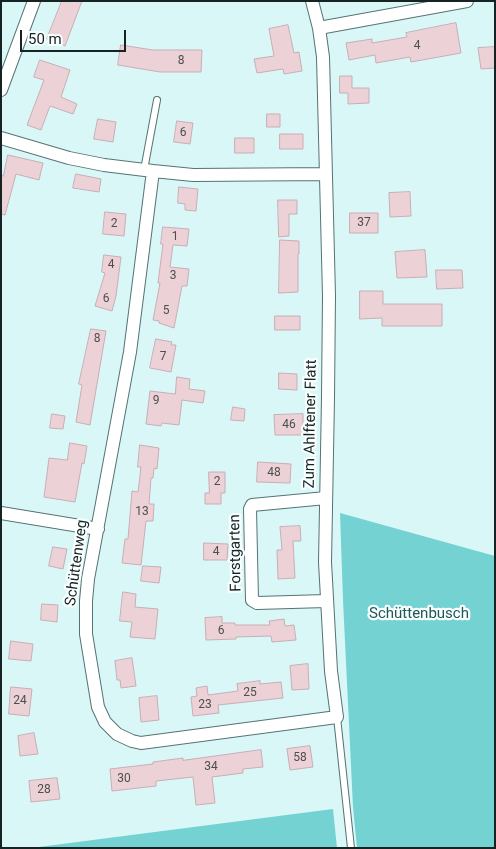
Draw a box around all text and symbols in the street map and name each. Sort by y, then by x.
scale bar [22,20,129,52]
text: 50 m [28,30,62,48]
house number: 4 [414,39,420,53]
house number: 8 [178,54,184,68]
house number: 6 [180,126,186,140]
house number: 37 [357,216,371,230]
house number: 2 [111,217,117,231]
house number: 1 [172,230,178,244]
house number: 4 [108,258,114,272]
house number: 3 [170,269,176,283]
house number: 6 [103,292,109,306]
house number: 5 [163,304,169,318]
house number: 8 [94,332,100,346]
house number: 7 [160,350,166,364]
street label: Zum Ahlftener Flatt [301,359,321,489]
house number: 9 [153,394,159,408]
house number: 46 [282,418,296,432]
house number: 48 [267,466,281,480]
house number: 2 [214,475,220,489]
house number: 13 [135,505,149,519]
street label: Forstgarten [226,514,246,592]
street label: Schüttenweg [62,519,92,607]
house number: 4 [213,545,219,559]
park label: Schüttenbusch [369,605,469,623]
house number: 6 [218,624,224,638]
house number: 25 [243,686,257,700]
house number: 24 [13,694,27,708]
house number: 23 [198,698,212,712]
house number: 58 [293,751,307,765]
house number: 34 [204,760,218,774]
house number: 30 [117,772,131,786]
house number: 28 [37,783,51,797]

